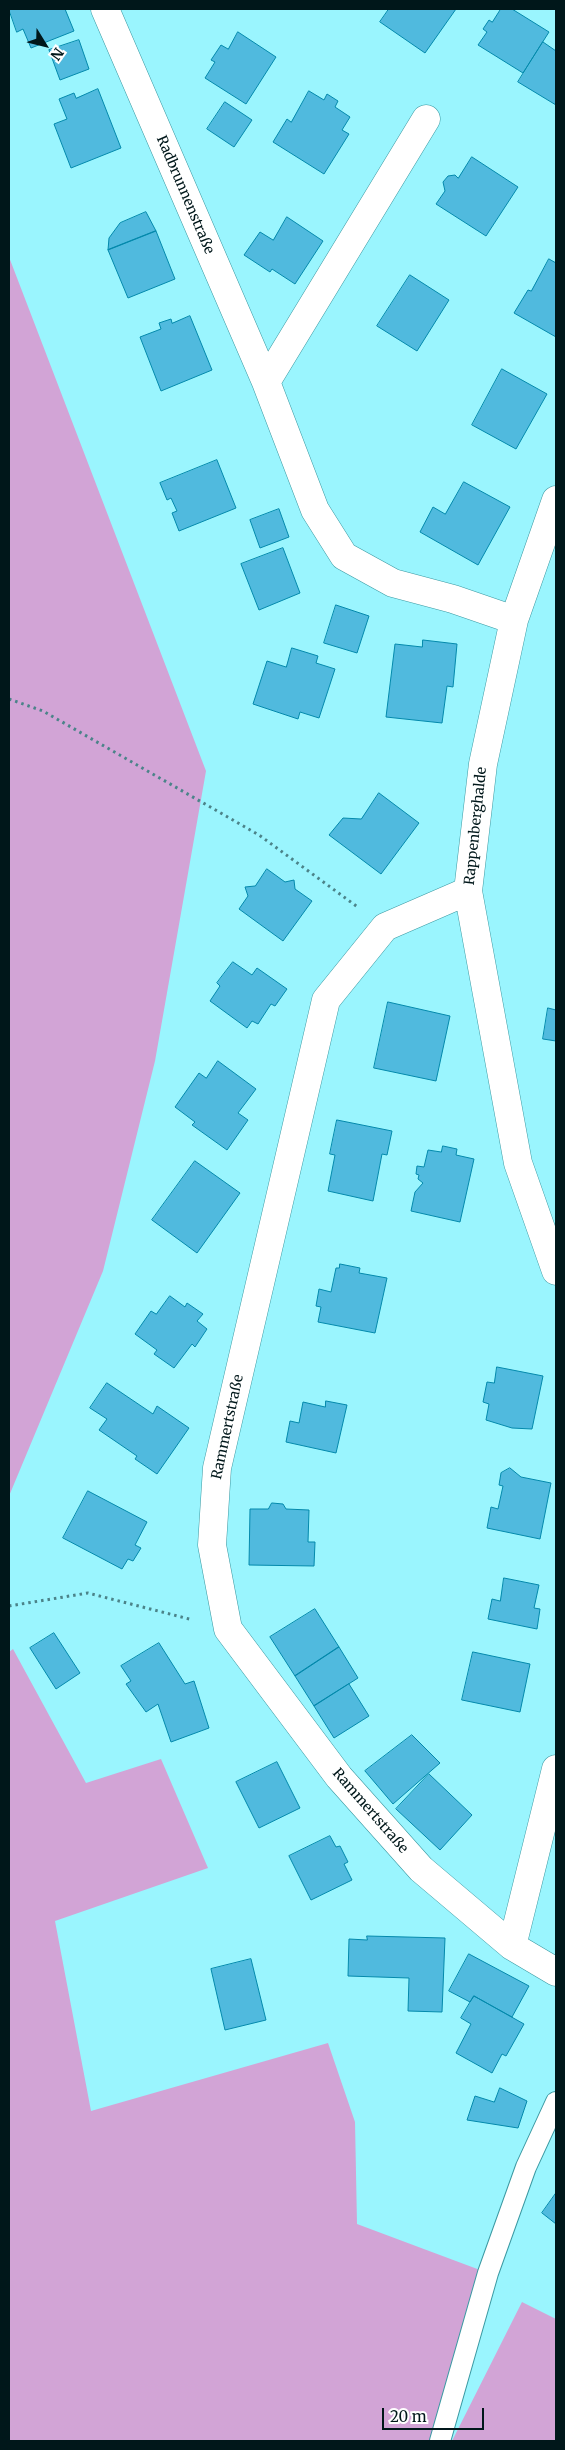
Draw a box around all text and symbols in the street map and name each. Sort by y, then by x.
north arrow [20,20,70,70]
text: N [47,44,68,64]
street label: Radbrunnenstraße [152,133,218,257]
street label: Rappenberghalde [461,766,491,886]
street label: Rammertstraße [209,1373,247,1481]
street label: Rammertstraße [329,1765,411,1857]
scale bar [385,2398,488,2430]
text: 20 m [390,2407,427,2426]

